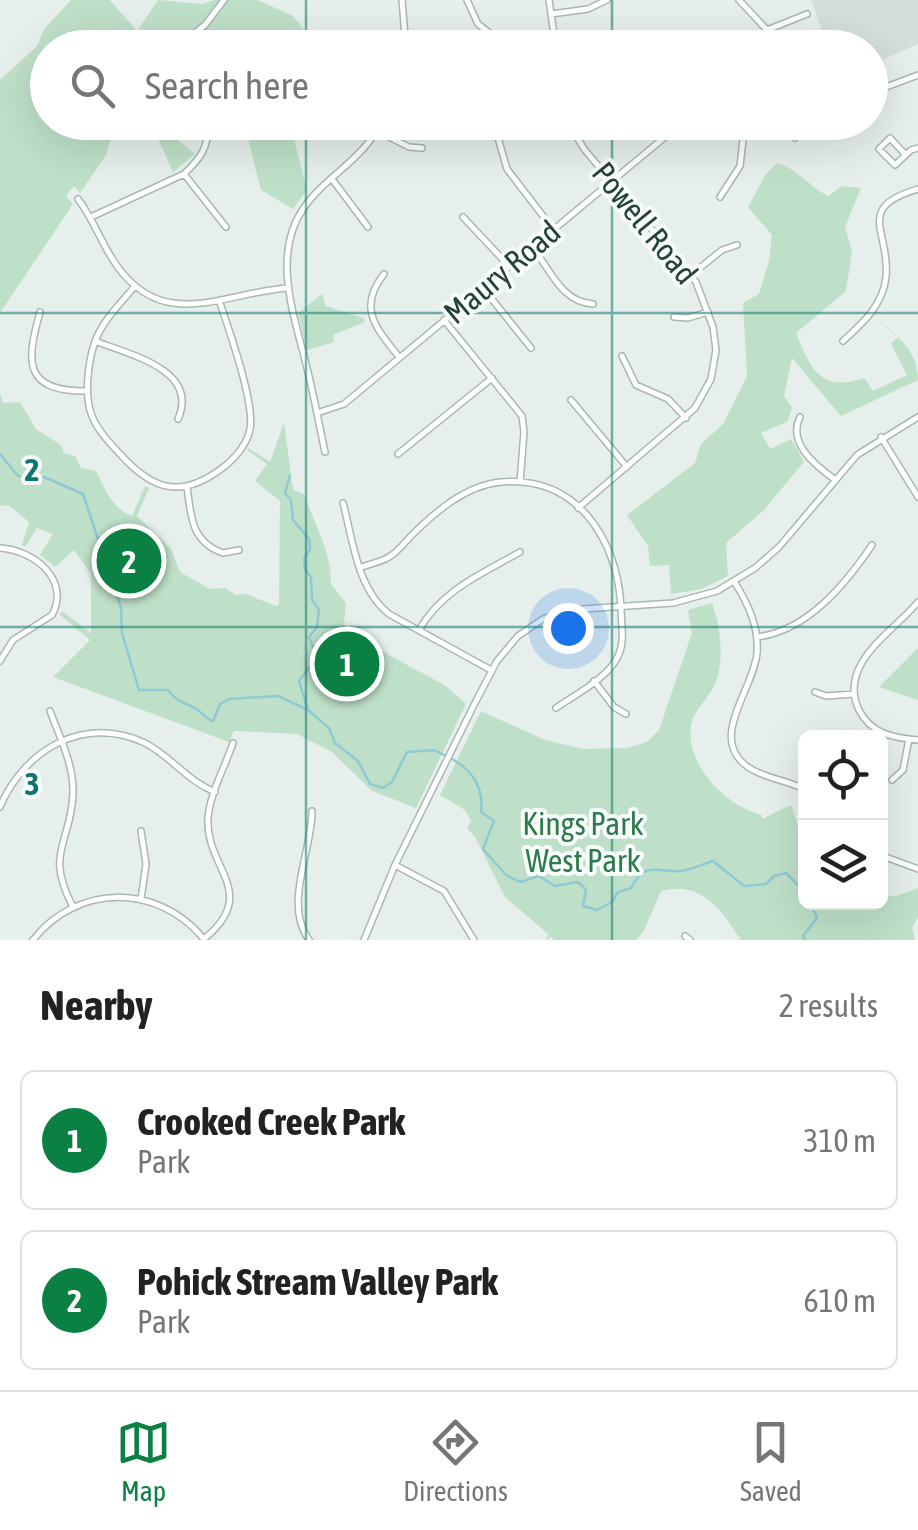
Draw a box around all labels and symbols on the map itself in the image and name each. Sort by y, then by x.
street label: Powell Road [585,155,705,291]
street label: Maury Road [437,213,567,331]
text: 2 [24,451,40,488]
pin: 2 [96,524,162,598]
your location [543,603,594,654]
pin: 1 [314,626,380,702]
text: 3 [24,765,40,802]
park label: Kings Park West Park [522,805,644,879]

